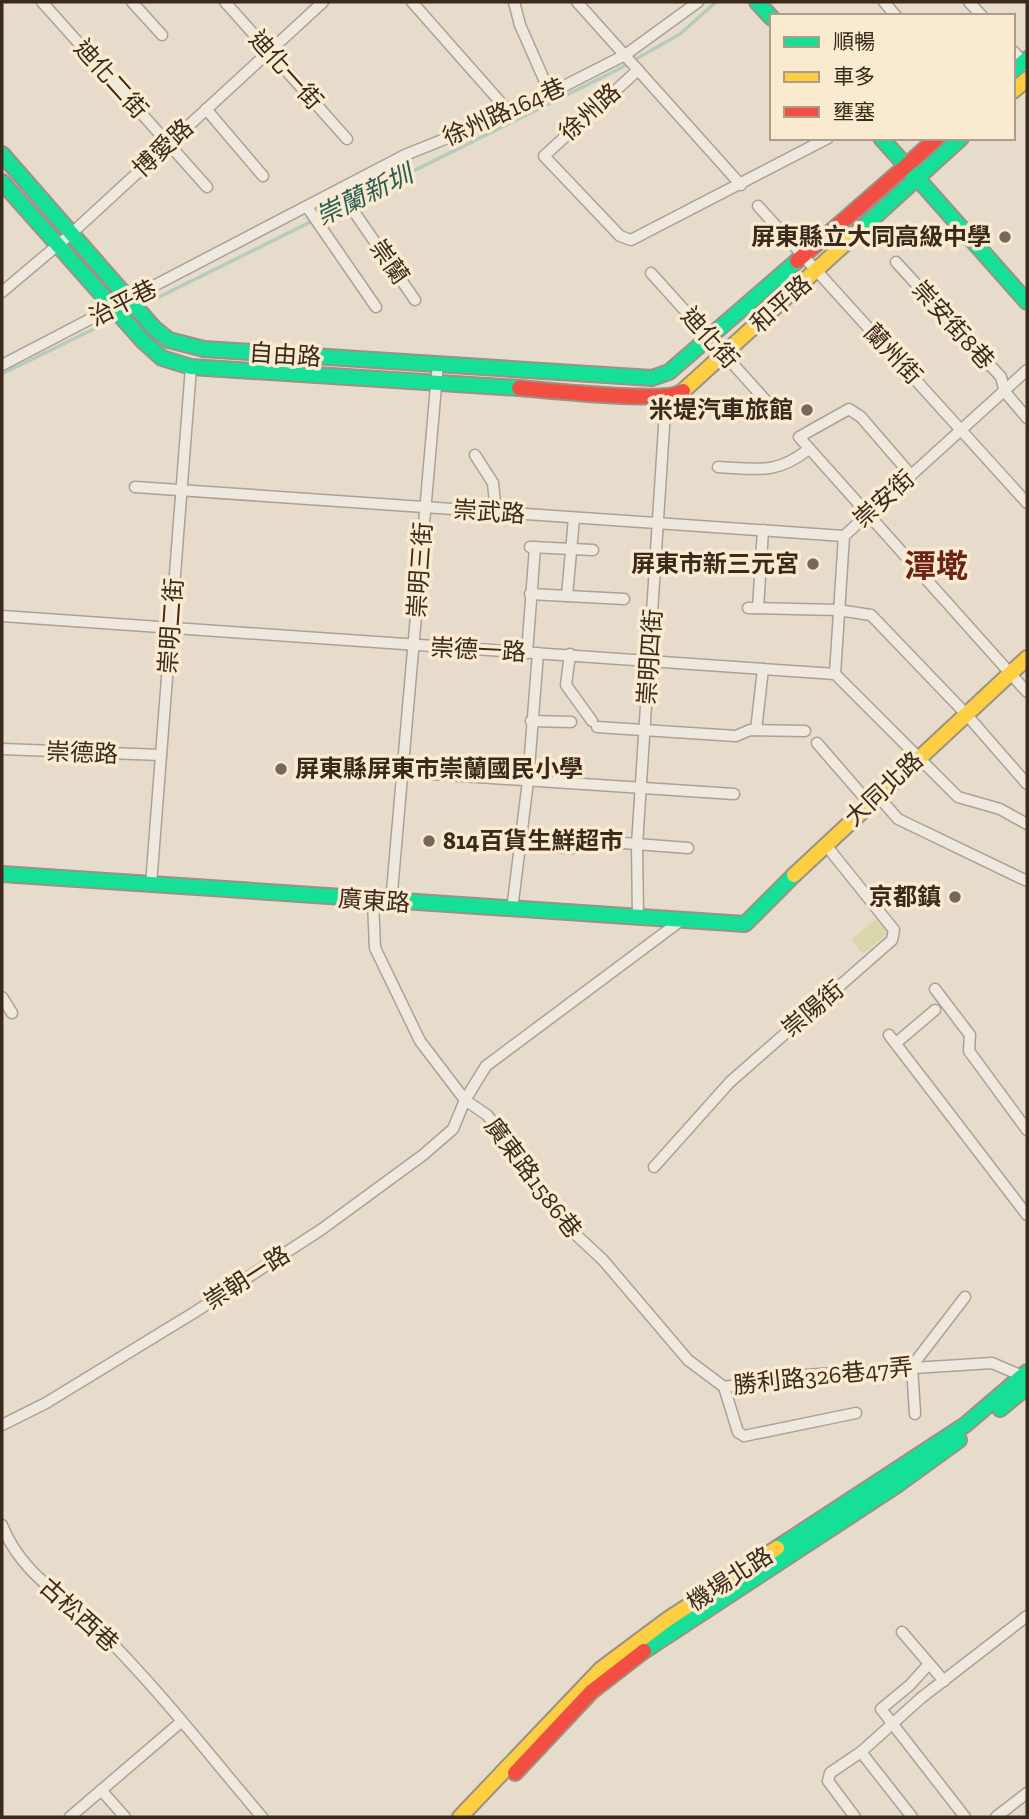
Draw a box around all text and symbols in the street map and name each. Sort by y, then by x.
legend [770,14,1015,140]
street label: 迪化一街 [243,24,329,115]
text: 順暢 [833,29,875,54]
street label: 迪化二街 [68,33,154,124]
text: 車多 [833,64,875,89]
street label: 徐州路164巷 [438,72,569,151]
street label: 徐州路 [553,77,626,146]
text: 壅塞 [833,99,875,124]
street label: 博愛路 [126,112,199,183]
water label: 崇蘭新圳 [310,156,421,232]
place label: 屏東縣立大同高級中學 [751,222,991,251]
marker: 屏東縣立大同高級中學 [997,229,1013,245]
street label: 崇蘭 [364,234,415,290]
street label: 和平路 [744,269,817,338]
street label: 治平巷 [84,273,161,332]
street label: 崇安街8巷 [906,274,1001,375]
street label: 迪化街 [676,301,745,374]
street label: 蘭州街 [858,317,929,390]
street label: 自由路 [248,338,322,371]
place label: 米堤汽車旅館 [649,395,793,424]
marker: 米堤汽車旅館 [799,402,815,418]
street label: 崇安街 [847,464,920,533]
street label: 崇武路 [452,495,526,528]
street label: 崇明三街 [402,521,437,619]
district label: 潭墘 [904,547,968,585]
place label: 屏東市新三元宮 [631,549,799,578]
marker: 屏東市新三元宮 [805,556,821,572]
street label: 崇明二街 [153,577,188,675]
street label: 崇明四街 [632,608,667,706]
street label: 崇德一路 [429,633,527,666]
street label: 崇德路 [46,737,119,768]
street label: 大同北路 [839,745,929,832]
place label: 屏東縣屏東市崇蘭國民小學 [295,754,583,783]
marker: 屏東縣屏東市崇蘭國民小學 [273,761,289,777]
place label: 814百貨生鮮超市 [443,826,623,855]
marker: 814百貨生鮮超市 [421,833,437,849]
place label: 京都鎮 [869,882,941,911]
street label: 廣東路 [337,884,411,917]
marker: 京都鎮 [947,889,963,905]
street label: 崇陽街 [776,974,850,1043]
street label: 廣東路1586巷 [479,1112,588,1244]
street label: 崇朝一路 [199,1239,295,1316]
street label: 勝利路326巷47弄 [732,1352,914,1399]
street label: 機場北路 [682,1540,778,1617]
street label: 古松西巷 [34,1572,125,1658]

